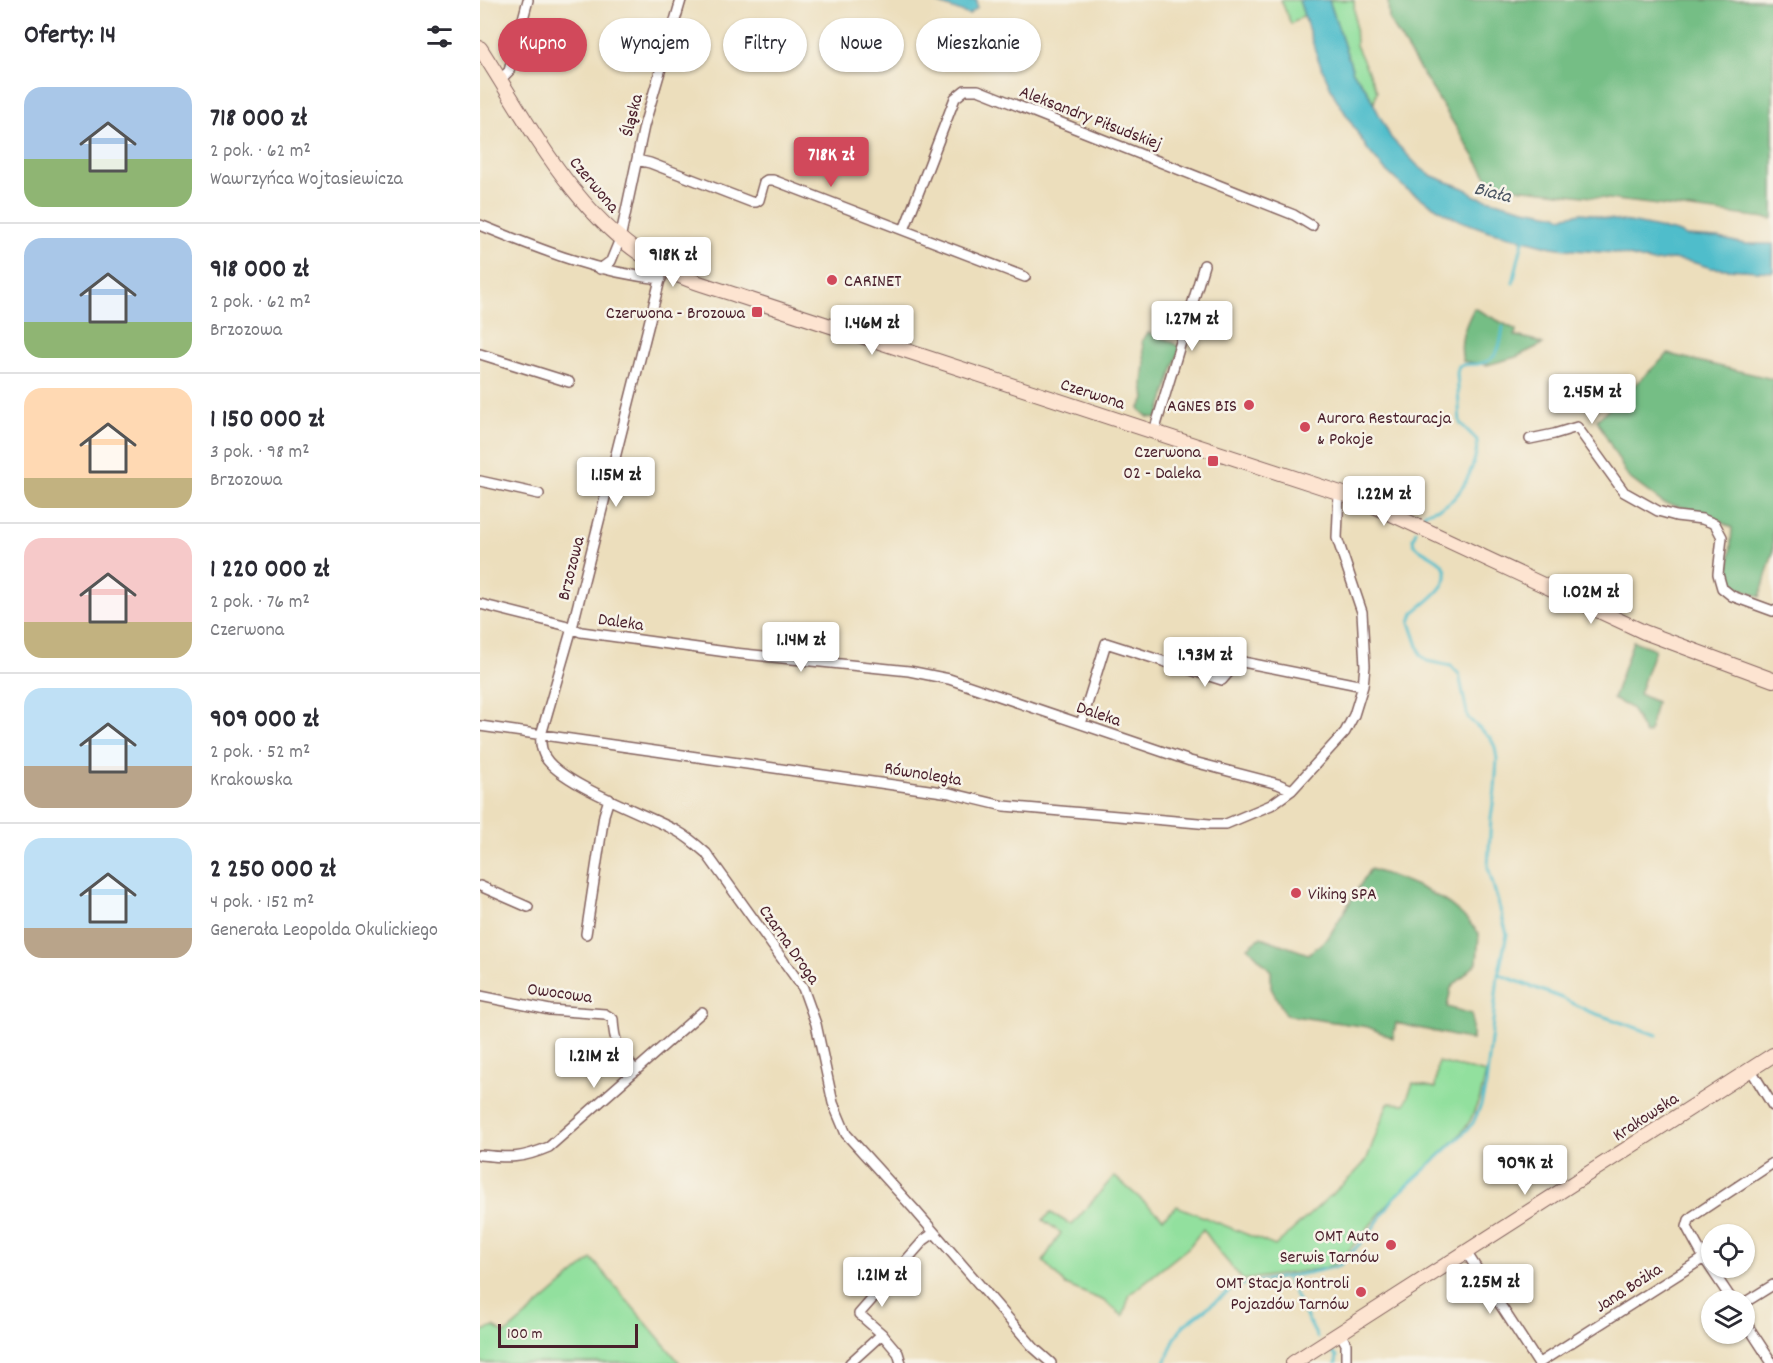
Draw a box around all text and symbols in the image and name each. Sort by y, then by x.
text: Oferty: 14 [24,18,116,55]
chip: Kupno [498,18,587,72]
chip: Wynajem [599,18,711,72]
chip: Filtry [723,18,807,72]
chip: Nowe [819,18,904,72]
chip: Mieszkanie [916,18,1041,72]
icon: filters [423,20,456,53]
street label: Aleksandry Piłsudskiej [1015,81,1165,158]
street label: Śląska [616,91,651,140]
text: 718 000 zł [210,101,307,138]
icon: home [72,111,144,183]
pin: 718K zł [776,137,886,188]
text: 2 pok. · 62 m² [210,138,311,166]
text: 718K zł [808,142,854,170]
street label: Czerwona [562,152,624,220]
text: Wawrzyńca Wojtasiewicza [210,166,403,194]
water label: Biała [1471,176,1515,212]
pin: 918K zł [618,237,728,288]
text: 918K zł [649,242,697,270]
text: 918 000 zł [210,252,309,289]
icon: home [72,262,144,334]
place label: CARINET [844,270,901,295]
marker: CARINET [825,273,839,287]
text: 2 pok. · 62 m² [210,289,311,317]
pin: 1.27M zł [1130,301,1254,352]
place label: Czerwona - Brozowa [606,302,746,327]
marker: Czerwona - Brozowa [750,305,764,319]
pin: 1.46M zł [810,305,934,356]
text: 1.27M zł [1165,306,1219,334]
text: 1.46M zł [845,310,899,338]
text: Brzozowa [210,317,282,345]
street label: Czerwona [1057,373,1128,418]
pin: 2.45M zł [1530,374,1654,425]
text: 2.45M zł [1563,379,1621,407]
place label: AGNES BIS [1167,395,1237,420]
marker: AGNES BIS [1242,398,1256,412]
text: 1 150 000 zł [210,402,324,439]
place label: Aurora Restauracja & Pokoje [1317,407,1452,453]
icon: home [72,412,144,484]
marker: Aurora Restauracja & Pokoje [1298,420,1312,434]
text: 3 pok. · 98 m² [210,439,310,467]
place label: Czerwona 02 - Daleka [1123,441,1202,487]
marker: Czerwona 02 - Daleka [1206,454,1220,468]
pin: 1.15M zł [554,457,678,508]
text: 1.15M zł [591,462,641,490]
text: Brzozowa [210,467,282,495]
pin: 1.22M zł [1322,476,1446,527]
text: 1.22M zł [1357,481,1411,509]
street label: Brzozowa [552,534,593,603]
text: 1 220 000 zł [210,552,329,589]
icon: home [72,562,144,634]
pin: 1.02M zł [1529,574,1653,625]
text: 1.02M zł [1563,579,1619,607]
text: 2 pok. · 76 m² [210,589,310,617]
street label: Daleka [596,608,646,639]
text: Czerwona [210,617,284,645]
pin: 1.14M zł [739,622,863,673]
text: 1.14M zł [776,627,826,655]
pin: 1.93M zł [1143,637,1267,688]
text: 1.93M zł [1178,642,1232,670]
street label: Daleka [1072,696,1124,735]
text: 909 000 zł [210,702,319,739]
icon: home [72,712,144,784]
text: 2 pok. · 52 m² [210,739,310,767]
street label: Równoległa [882,757,964,794]
text: Krakowska [210,767,292,795]
text: 2 250 000 zł [210,852,336,889]
icon: home [72,862,144,934]
place label: Viking SPA [1308,883,1377,908]
marker: Viking SPA [1289,886,1303,900]
text: 4 pok. · 152 m² [210,889,314,917]
street label: Czarna Droga [751,901,825,991]
text: Generała Leopolda Okulickiego [210,917,438,945]
street label: Owocowa [526,978,594,1011]
pin: 1.21M zł [532,1038,656,1089]
text: 1.21M zł [569,1043,619,1071]
street label: Krakowska [1609,1087,1685,1149]
pin: 909K zł [1470,1145,1580,1196]
text: 909K zł [1497,1150,1553,1178]
map controls [1701,1224,1755,1344]
button: locate [1701,1224,1755,1278]
place label: OMT Auto Serwis Tarnów [1280,1225,1379,1271]
marker: OMT Auto Serwis Tarnów [1384,1238,1398,1252]
pin: 1.21M zł [820,1257,944,1308]
street label: Jana Bożka [1591,1258,1668,1320]
text: 1.21M zł [857,1262,907,1290]
pin: 2.25M zł [1428,1264,1552,1315]
text: 2.25M zł [1460,1269,1520,1297]
place label: OMT Stacja Kontroli Pojazdów Tarnów [1216,1272,1349,1318]
marker: OMT Stacja Kontroli Pojazdów Tarnów [1354,1285,1368,1299]
button: layers [1701,1290,1755,1344]
scale bar [498,1321,638,1348]
text: 100 m [507,1323,543,1346]

